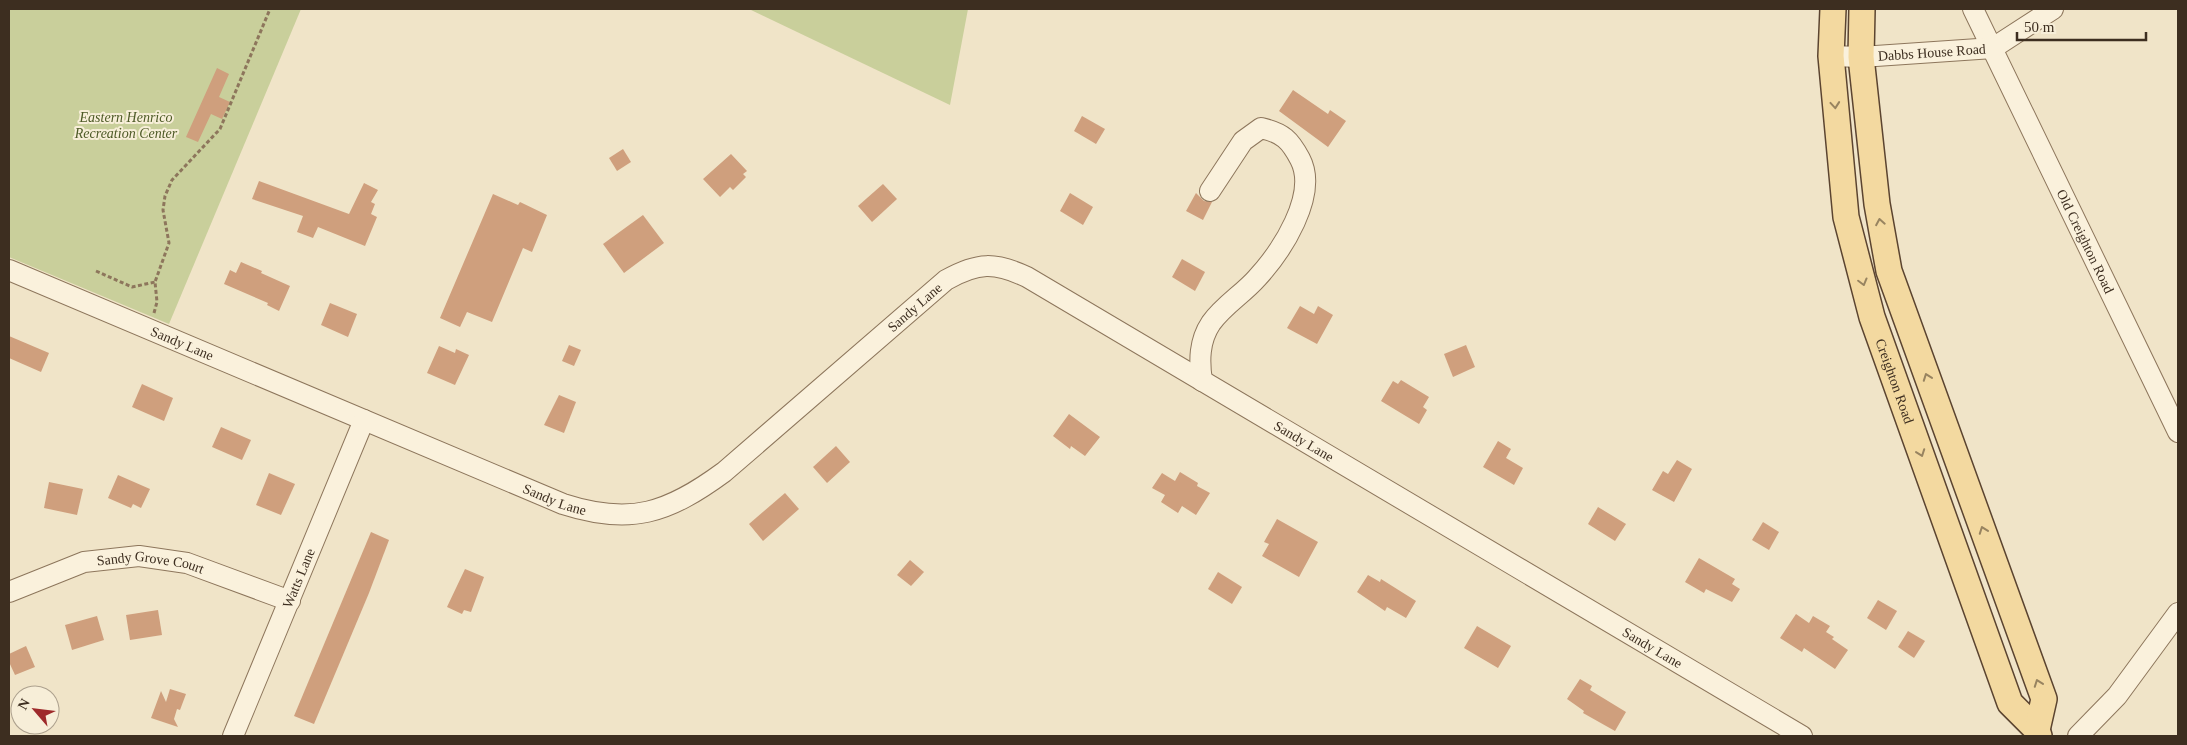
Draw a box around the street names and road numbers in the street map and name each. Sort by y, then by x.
street label: Dabbs House Road [1877,42,1986,64]
street label: Old Creighton Road [2054,187,2117,296]
street label: Sandy Lane [885,280,945,335]
street label: Sandy Lane [148,324,216,363]
street label: Creighton Road [1872,337,1916,426]
street label: Sandy Lane [1271,418,1336,465]
street label: Sandy Lane [521,481,588,518]
street label: Watts Lane [280,546,318,610]
street label: Sandy Grove Court [96,548,206,577]
street label: Sandy Lane [1620,624,1685,671]

